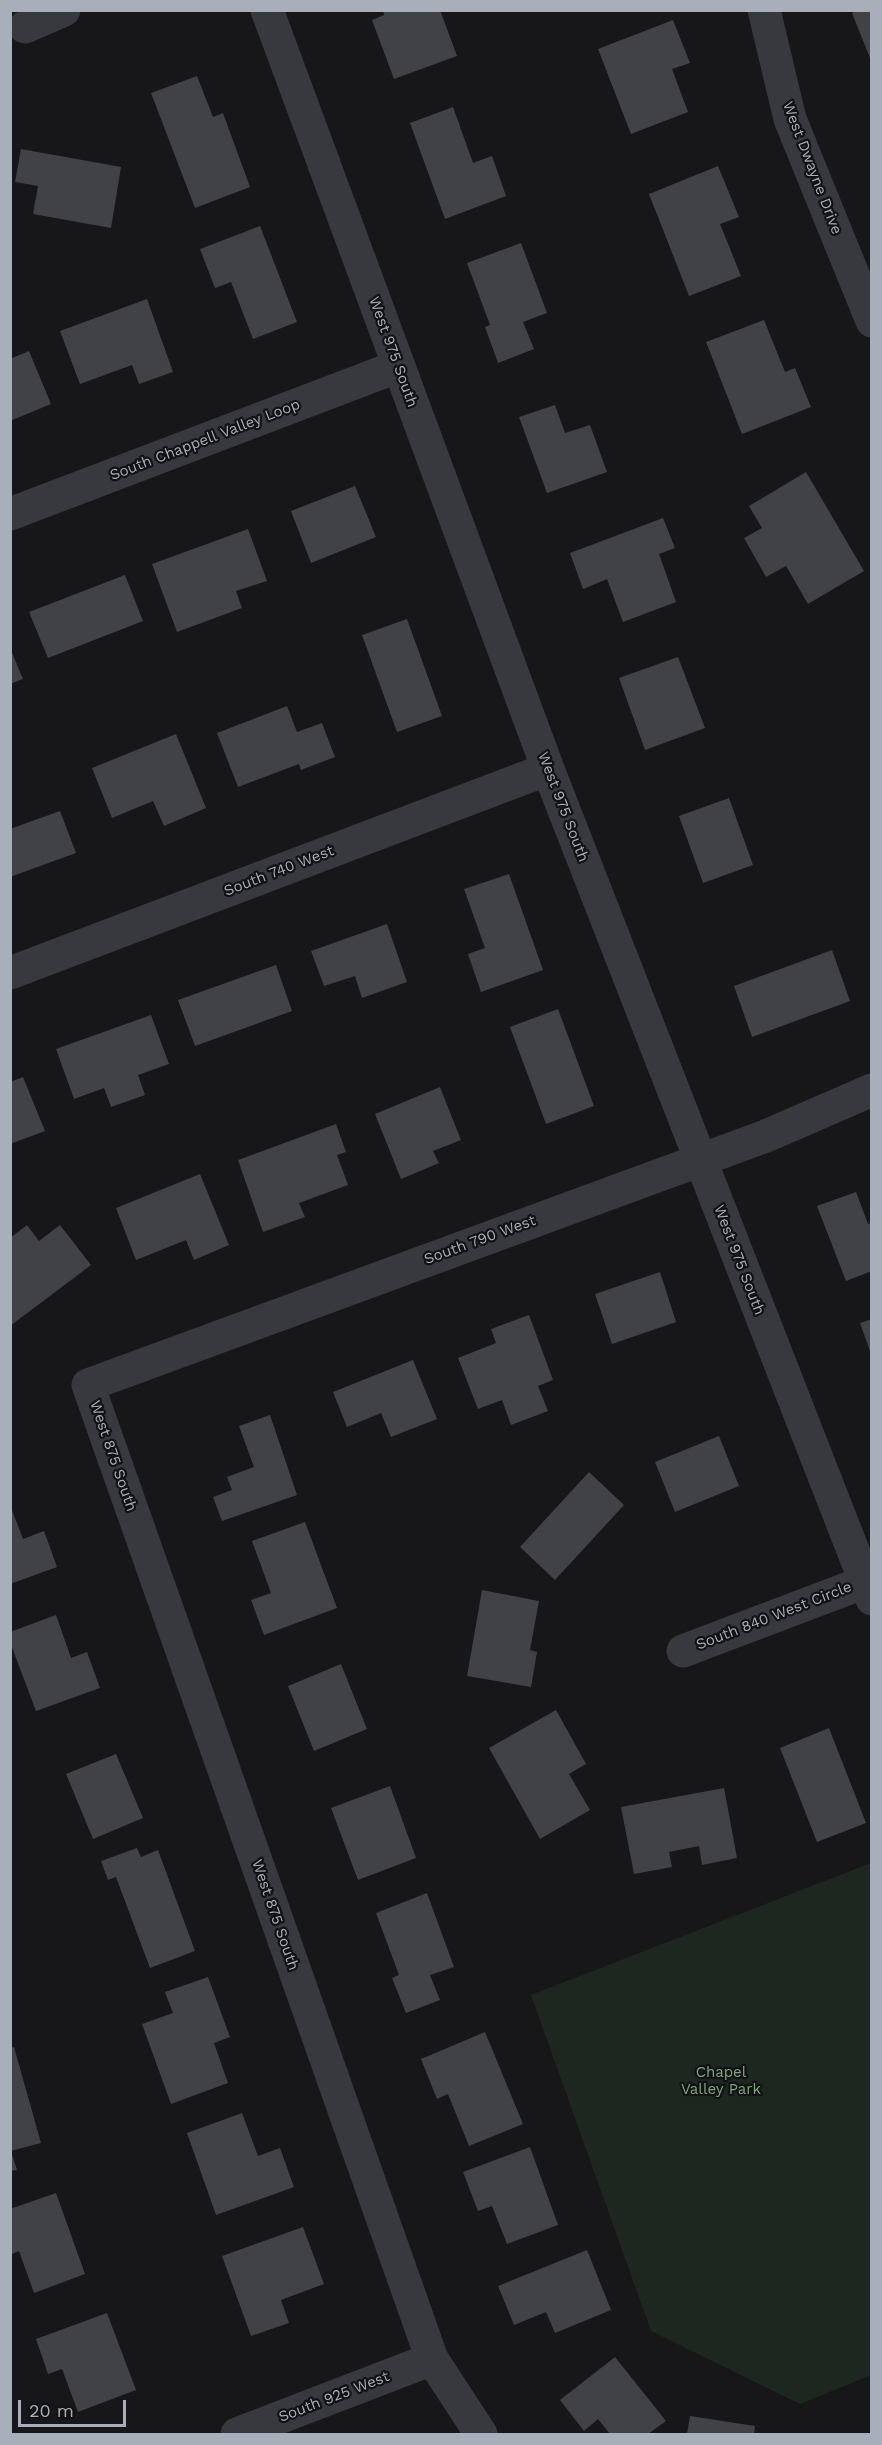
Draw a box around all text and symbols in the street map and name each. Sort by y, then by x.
street label: West Dwayne Drive [778,99,846,237]
street label: West 975 South [365,294,421,410]
street label: South Chappell Valley Loop [107,395,303,485]
street label: West 975 South [534,749,592,865]
street label: South 740 West [221,842,337,900]
street label: West 975 South [710,1202,768,1318]
street label: South 790 West [422,1211,538,1269]
street label: West 875 South [86,1398,140,1514]
street label: South 840 West Circle [694,1578,854,1654]
street label: West 875 South [248,1857,302,1973]
park label: Chapel Valley Park [681,2064,761,2099]
street label: South 925 West [276,2368,392,2426]
scale bar [21,2388,129,2426]
text: 20 m [29,2400,74,2421]

